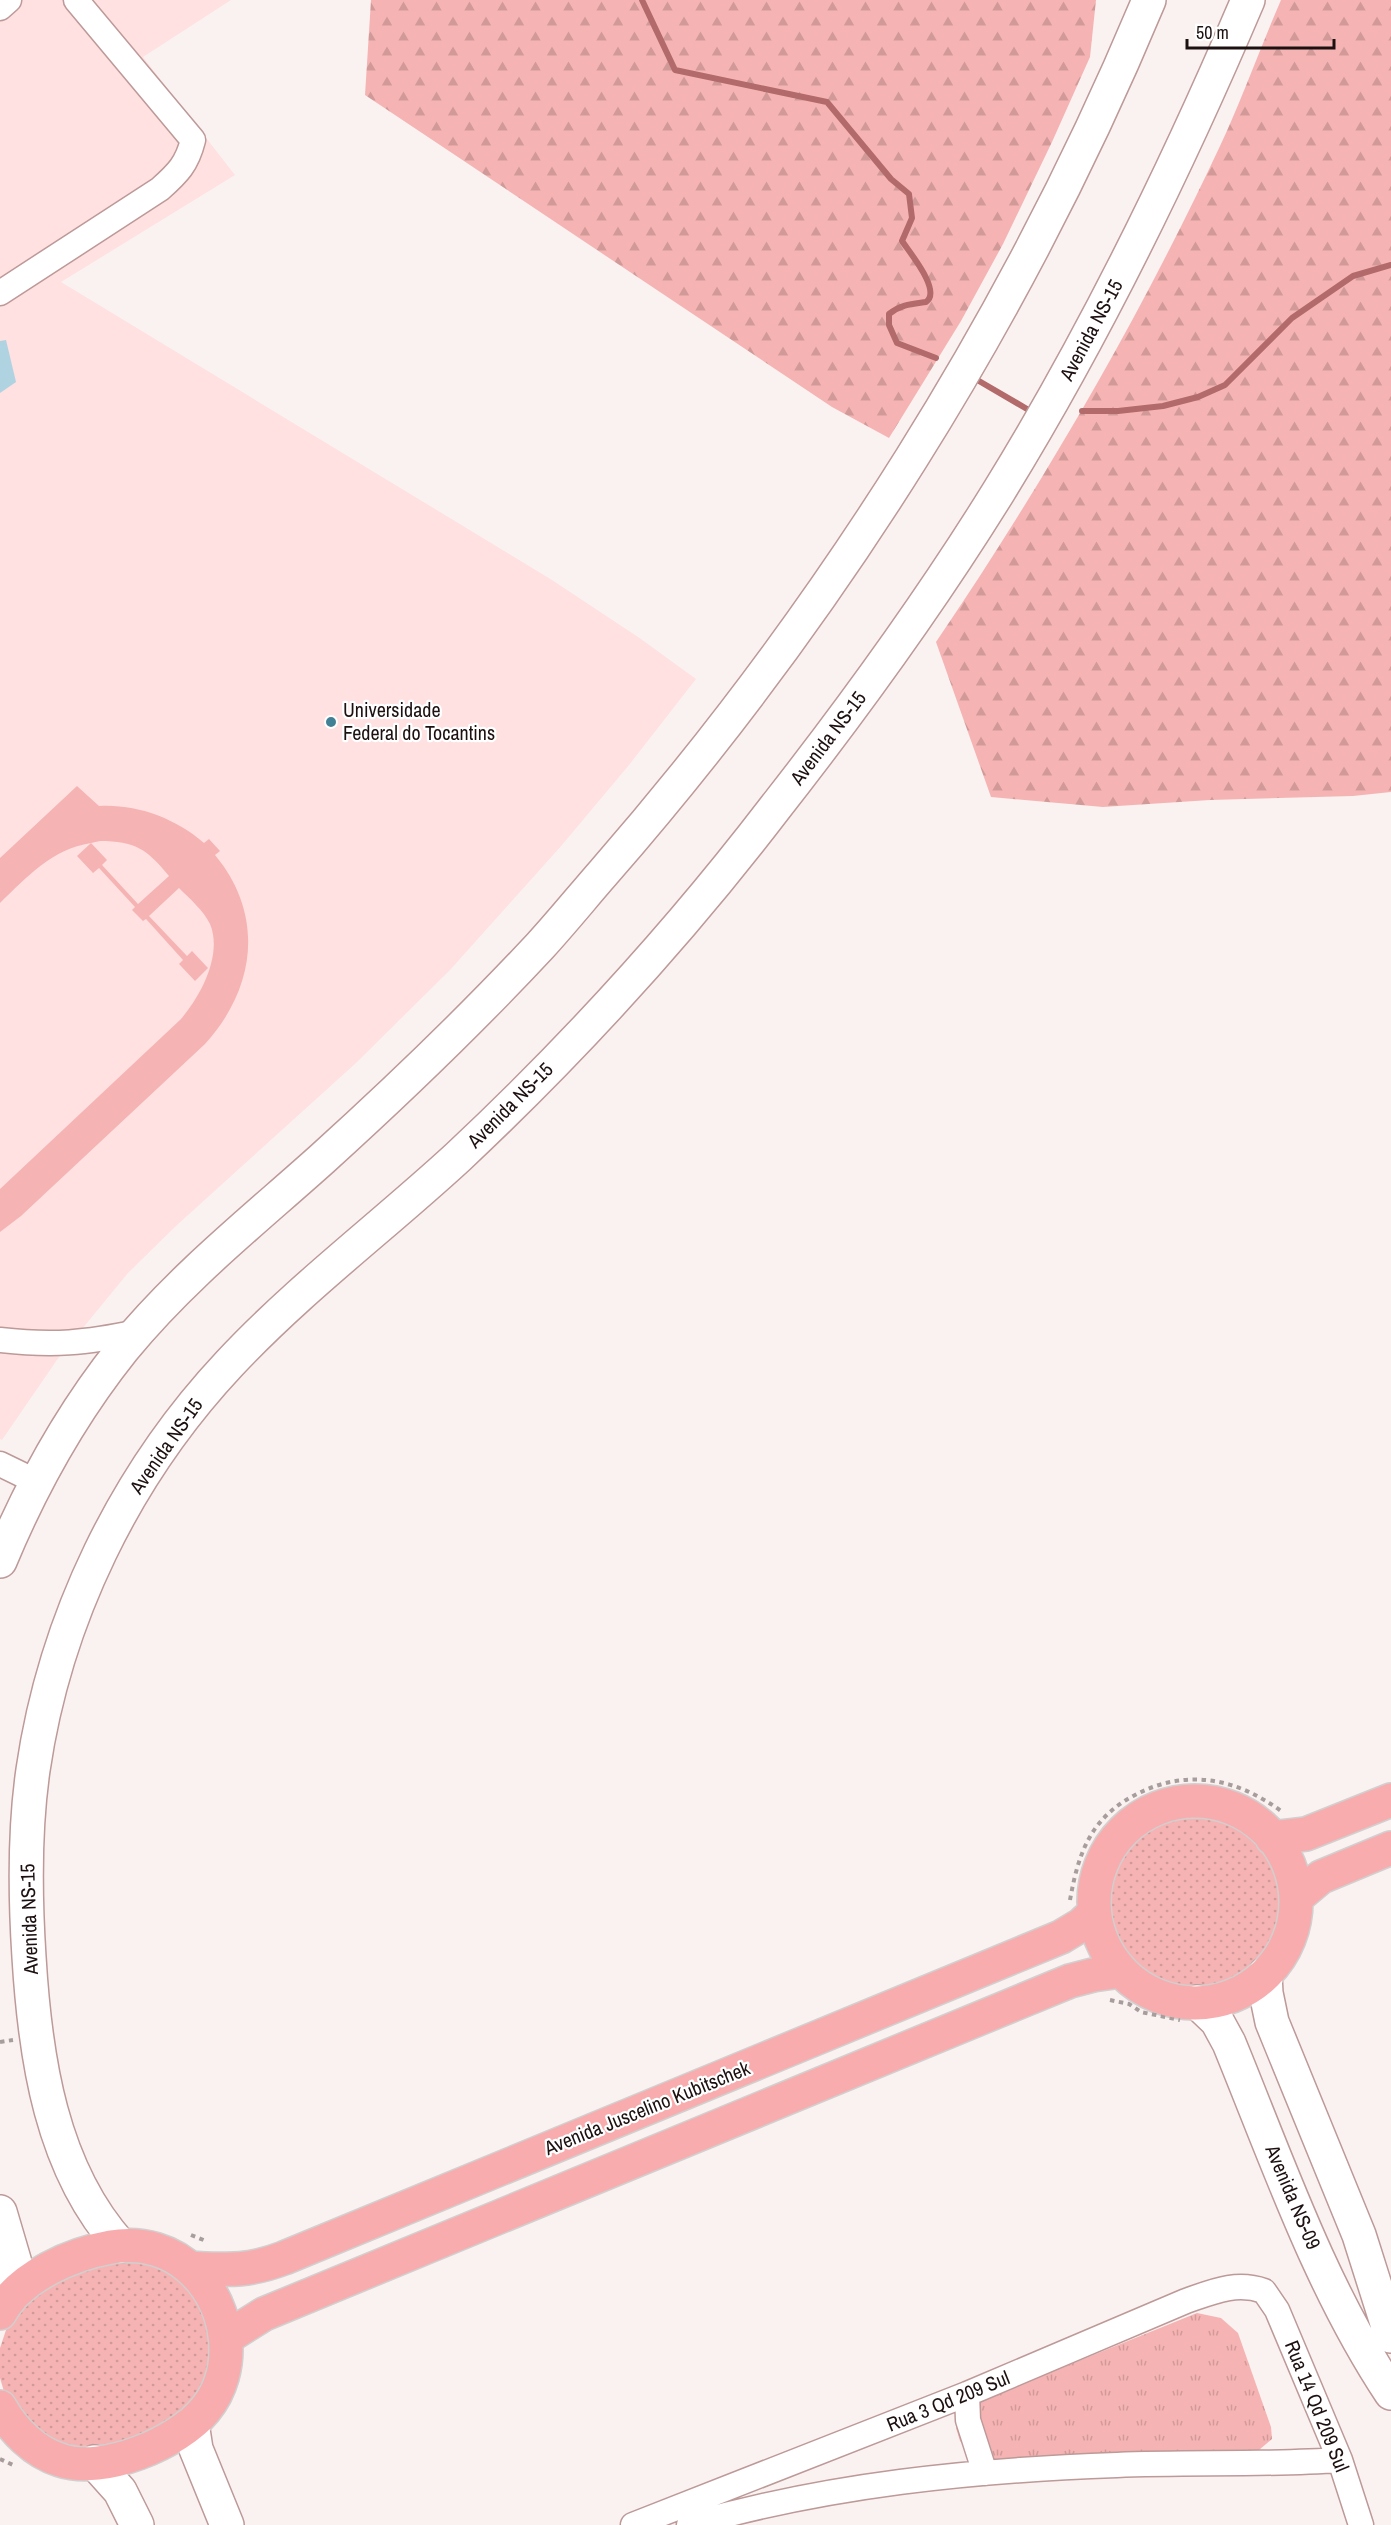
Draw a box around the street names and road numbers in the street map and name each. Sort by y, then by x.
street label: Avenida NS-15 [1052,274,1129,386]
street label: Avenida NS-15 [783,685,872,791]
street label: Avenida NS-15 [460,1056,558,1154]
street label: Avenida NS-15 [122,1393,208,1500]
street label: Avenida NS-15 [13,1863,44,1976]
street label: Avenida Juscelino Kubitschek [539,2054,754,2162]
street label: Avenida NS-09 [1259,2140,1328,2253]
street label: Rua 14 Qd 209 Sul [1279,2336,1356,2476]
street label: Rua 3 Qd 209 Sul [882,2364,1013,2437]

